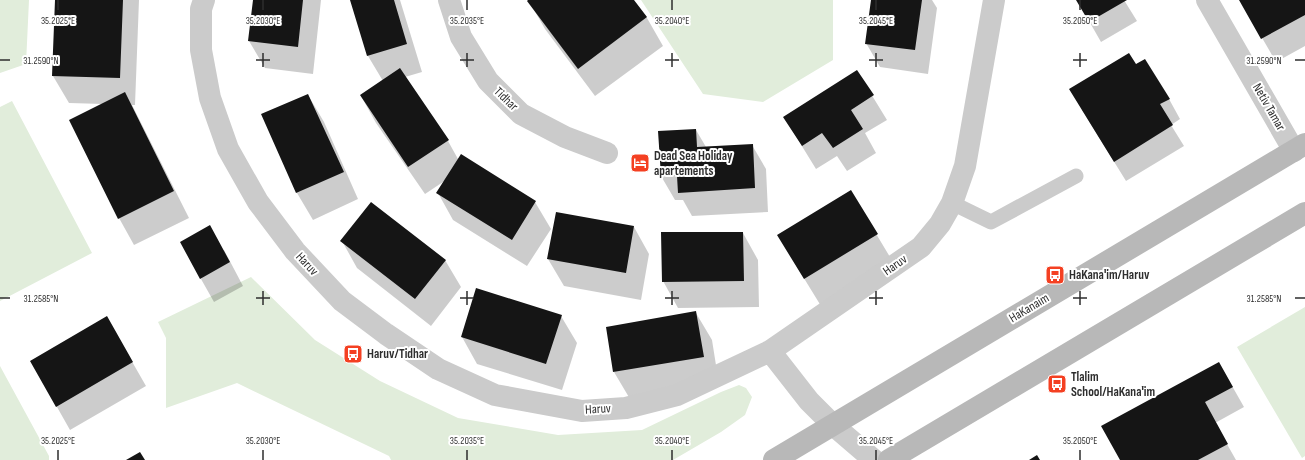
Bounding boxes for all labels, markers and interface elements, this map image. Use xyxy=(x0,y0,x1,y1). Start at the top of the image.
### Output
text: 35.2025°E xyxy=(41,15,75,27)
text: 35.2030°E xyxy=(246,15,280,27)
text: 35.2035°E xyxy=(450,15,484,27)
text: 35.2040°E xyxy=(655,15,689,27)
text: 35.2045°E xyxy=(859,15,893,27)
text: 35.2050°E xyxy=(1063,15,1097,27)
text: 31.2590°N xyxy=(23,55,59,67)
text: 31.2590°N xyxy=(1246,55,1282,67)
street label: Netiv Tamar xyxy=(1249,81,1289,134)
street label: Tidhar xyxy=(491,84,522,114)
place label: Dead Sea Holiday apartements xyxy=(654,148,733,179)
hotel icon: Dead Sea Holiday apartements xyxy=(629,152,651,174)
street label: Haruv xyxy=(292,249,322,279)
street label: Haruv xyxy=(880,251,910,279)
bus stop icon: HaKana'im/Haruv xyxy=(1044,264,1066,286)
place label: HaKana'im/Haruv xyxy=(1069,267,1150,283)
street label: HaKanaim xyxy=(1006,290,1052,326)
text: 31.2585°N xyxy=(24,293,58,305)
text: 31.2585°N xyxy=(1247,293,1281,305)
bus stop icon: Haruv/Tidhar xyxy=(342,343,364,365)
place label: Haruv/Tidhar xyxy=(367,346,428,362)
place label: Tlalim School/HaKana'im xyxy=(1071,369,1155,400)
bus stop icon: Tlalim School/HaKana'im xyxy=(1046,373,1068,395)
street label: Haruv xyxy=(585,400,611,418)
text: 35.2025°E xyxy=(41,435,75,447)
text: 35.2030°E xyxy=(246,435,280,447)
text: 35.2035°E xyxy=(450,435,484,447)
text: 35.2040°E xyxy=(655,435,689,447)
text: 35.2045°E xyxy=(859,435,893,447)
text: 35.2050°E xyxy=(1063,435,1097,447)

